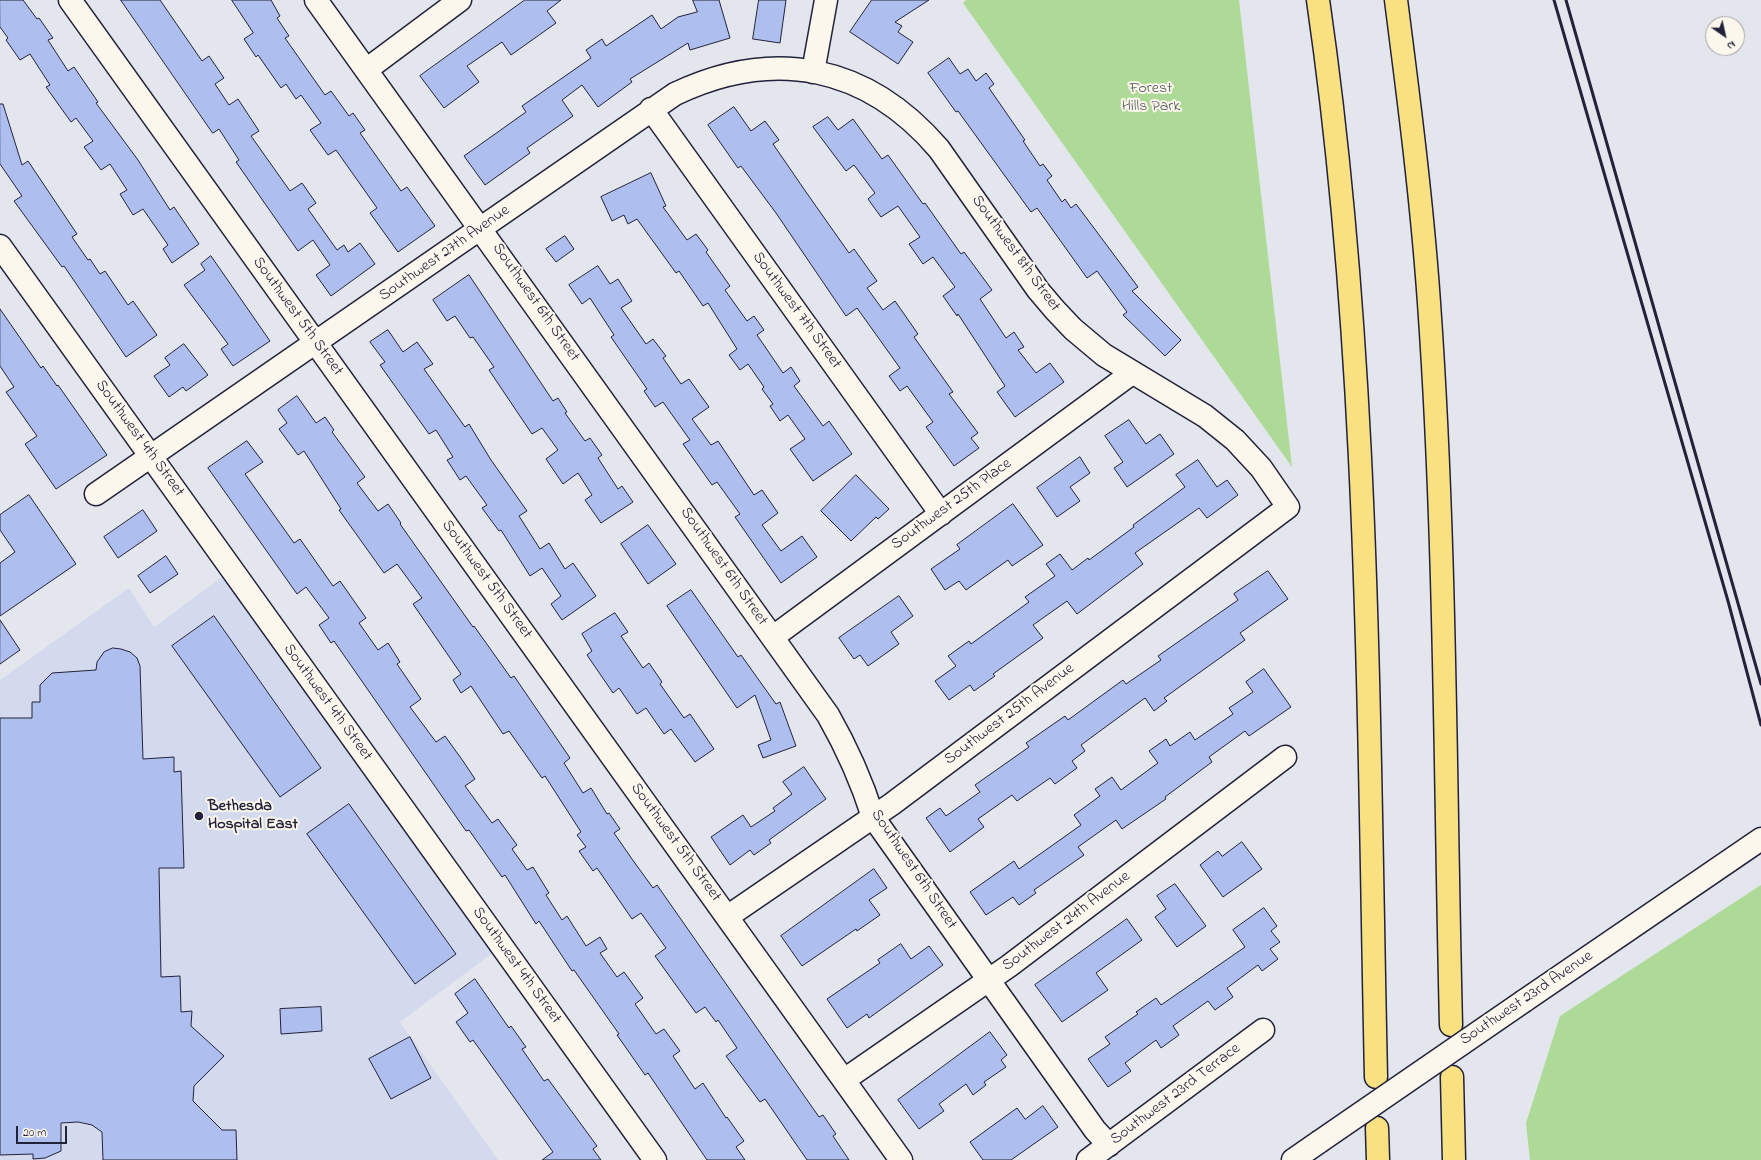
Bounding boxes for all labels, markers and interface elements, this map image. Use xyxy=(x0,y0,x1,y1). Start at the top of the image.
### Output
north arrow xyxy=(1705,16,1745,56)
text: N xyxy=(1724,36,1739,54)
park label: Forest Hills Park xyxy=(1122,79,1180,117)
street label: Southwest 8th Street xyxy=(966,192,1064,316)
street label: Southwest 27th Avenue xyxy=(376,202,514,306)
street label: Southwest 6th Street xyxy=(487,240,583,366)
street label: Southwest 7th Street xyxy=(747,249,845,373)
street label: Southwest 5th Street xyxy=(247,254,347,380)
street label: Southwest 4th Street xyxy=(90,377,188,501)
street label: Southwest 25th Place xyxy=(888,455,1016,555)
street label: Southwest 6th Street xyxy=(675,504,771,630)
street label: Southwest 5th Street xyxy=(436,517,536,643)
street label: Southwest 4th Street xyxy=(278,641,376,765)
street label: Southwest 25th Avenue xyxy=(941,660,1079,770)
street label: Southwest 5th Street xyxy=(625,780,725,906)
place label: Bethesda Hospital East xyxy=(208,797,298,835)
street label: Southwest 6th Street xyxy=(866,807,960,933)
marker: Bethesda Hospital East xyxy=(193,810,205,822)
street label: Southwest 24th Avenue xyxy=(999,868,1135,976)
street label: Southwest 4th Street xyxy=(467,904,565,1028)
street label: Southwest 23rd Avenue xyxy=(1457,947,1597,1051)
street label: Southwest 23rd Terrace xyxy=(1107,1040,1245,1150)
scale bar xyxy=(18,1118,69,1144)
text: 20 m xyxy=(23,1124,46,1142)

